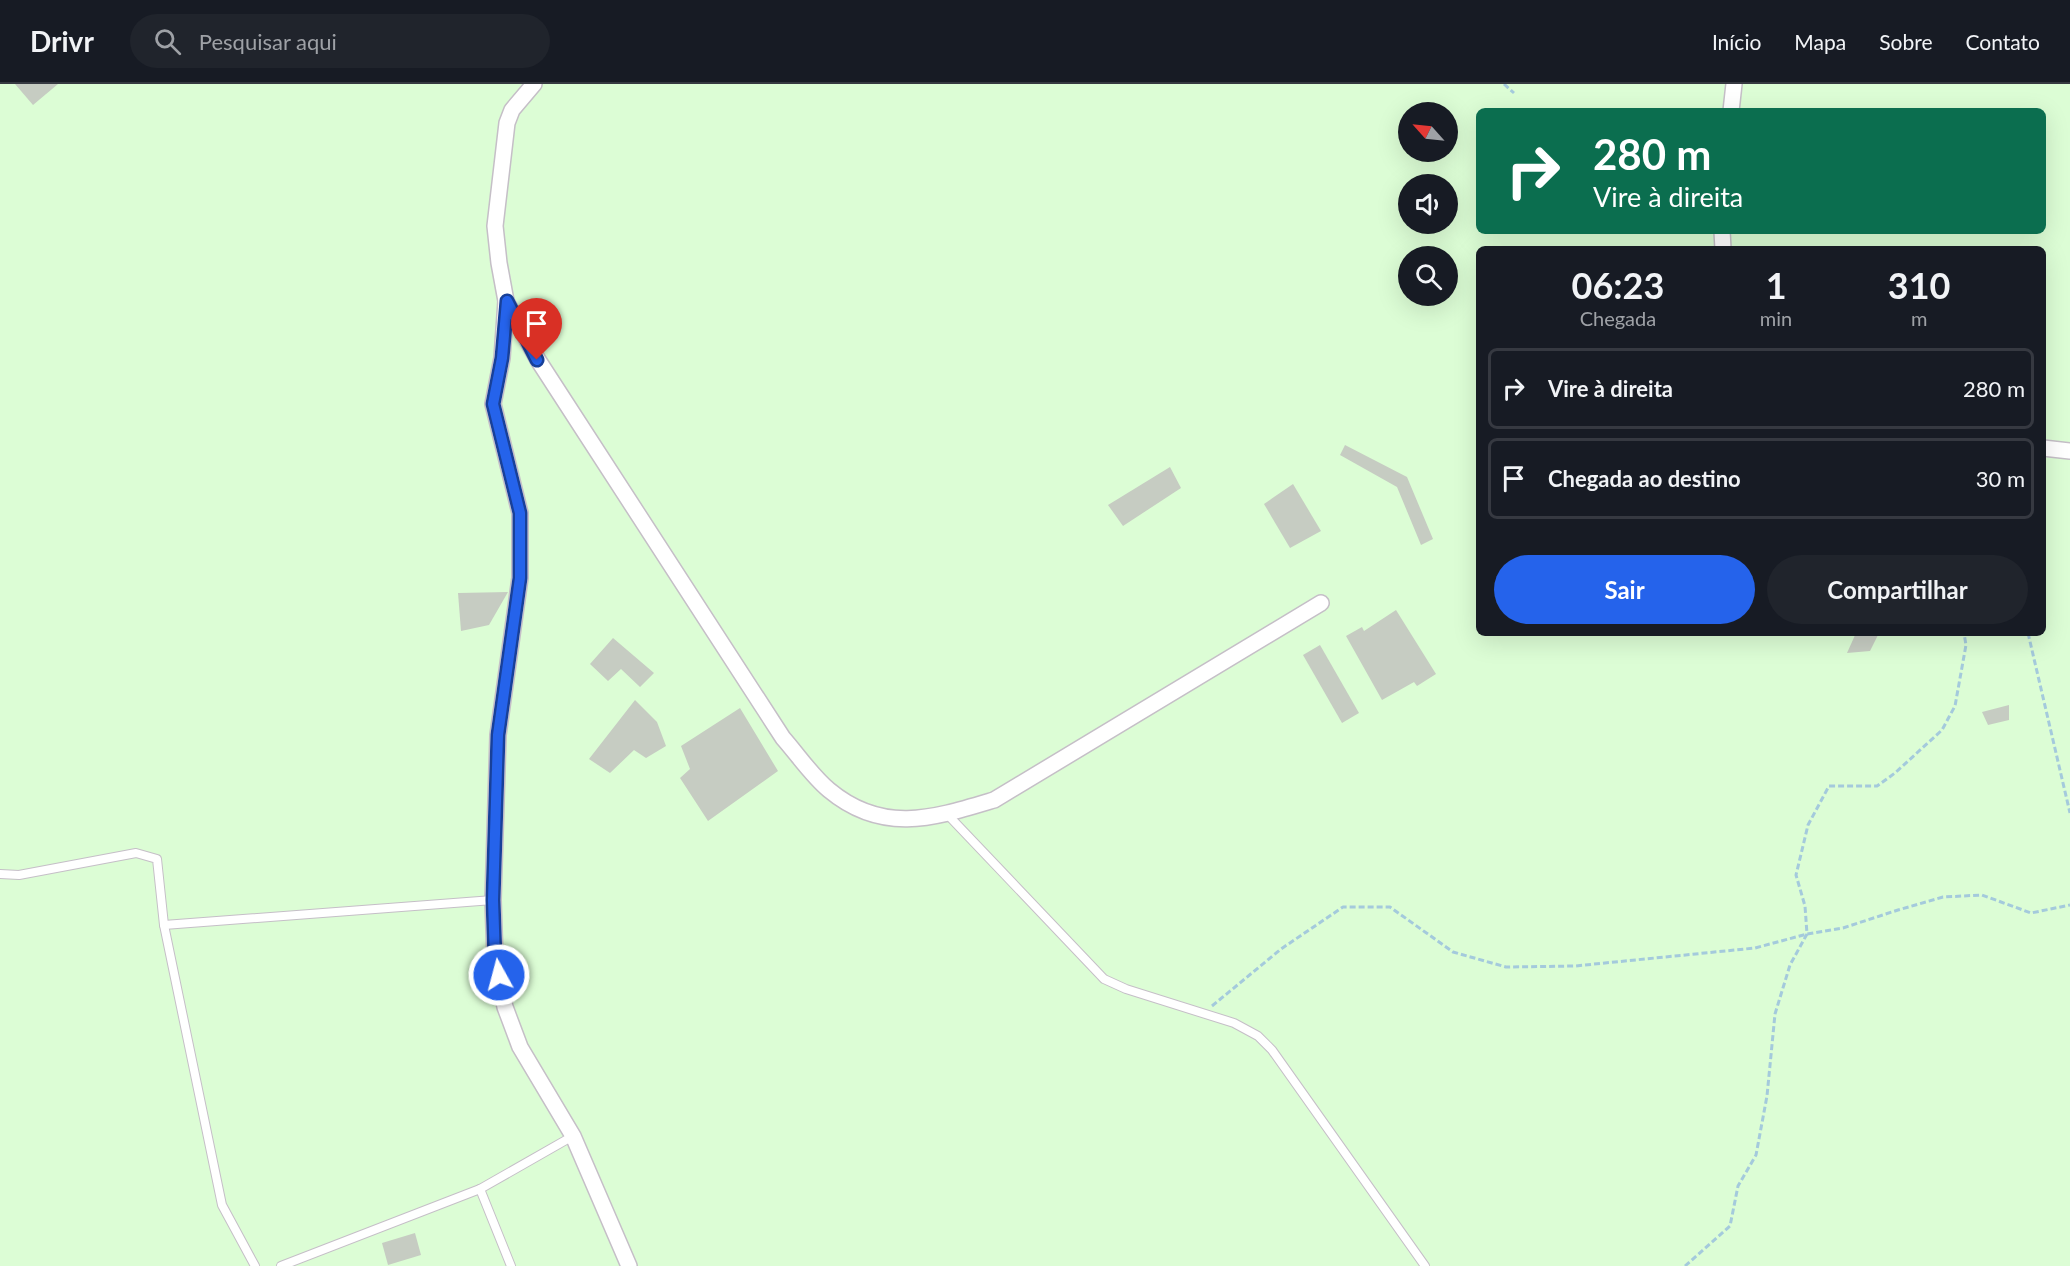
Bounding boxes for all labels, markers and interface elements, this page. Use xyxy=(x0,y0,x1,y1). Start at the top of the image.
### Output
search box xyxy=(130,14,550,68)
text: Drivr xyxy=(30,24,94,58)
icon: search xyxy=(151,25,184,58)
text: Pesquisar aqui xyxy=(199,28,337,55)
text: Início xyxy=(1712,29,1761,54)
text: Mapa xyxy=(1794,29,1846,54)
text: Sobre xyxy=(1879,29,1932,54)
text: Contato xyxy=(1965,29,2040,54)
north arrow xyxy=(1398,102,1458,162)
map controls xyxy=(1398,102,1458,306)
text: 280 m xyxy=(1593,129,1711,179)
icon: right xyxy=(1494,132,1572,210)
button: sound xyxy=(1398,174,1458,234)
text: Vire à direita xyxy=(1593,180,1743,213)
button: search xyxy=(1398,246,1458,306)
text: 06:23 xyxy=(1572,263,1664,307)
text: 1 xyxy=(1766,263,1787,307)
text: 310 xyxy=(1888,263,1950,307)
pin xyxy=(511,298,562,360)
text: Chegada xyxy=(1580,306,1656,330)
text: min xyxy=(1760,306,1792,330)
text: m xyxy=(1911,306,1927,330)
icon: arrive xyxy=(520,307,553,340)
icon: right xyxy=(1497,372,1530,405)
text: Vire à direita xyxy=(1548,375,1673,402)
text: 280 m xyxy=(1963,375,2025,402)
icon: arrive xyxy=(1497,462,1530,495)
text: Chegada ao destino xyxy=(1548,465,1741,492)
text: 30 m xyxy=(1976,465,2025,492)
button: Sair xyxy=(1494,555,1755,624)
button: Compartilhar xyxy=(1767,555,2028,624)
position arrow xyxy=(467,943,531,1007)

